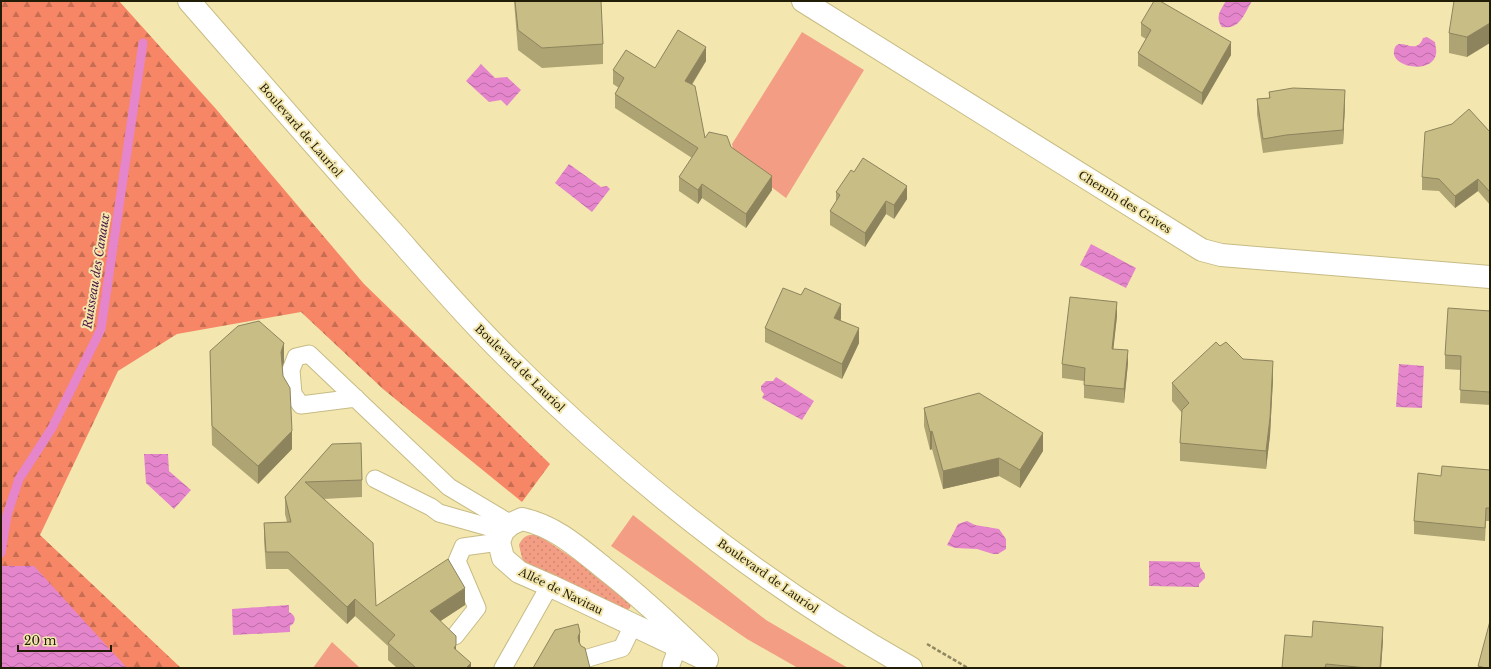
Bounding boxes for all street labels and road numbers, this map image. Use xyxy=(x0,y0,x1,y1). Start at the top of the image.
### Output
street label: Boulevard de Lauriol xyxy=(257,80,346,180)
street label: Chemin des Grives xyxy=(1076,168,1174,236)
street label: Boulevard de Lauriol xyxy=(472,322,568,415)
street label: Boulevard de Lauriol xyxy=(715,536,821,616)
street label: Allée de Navitau xyxy=(516,564,606,618)

